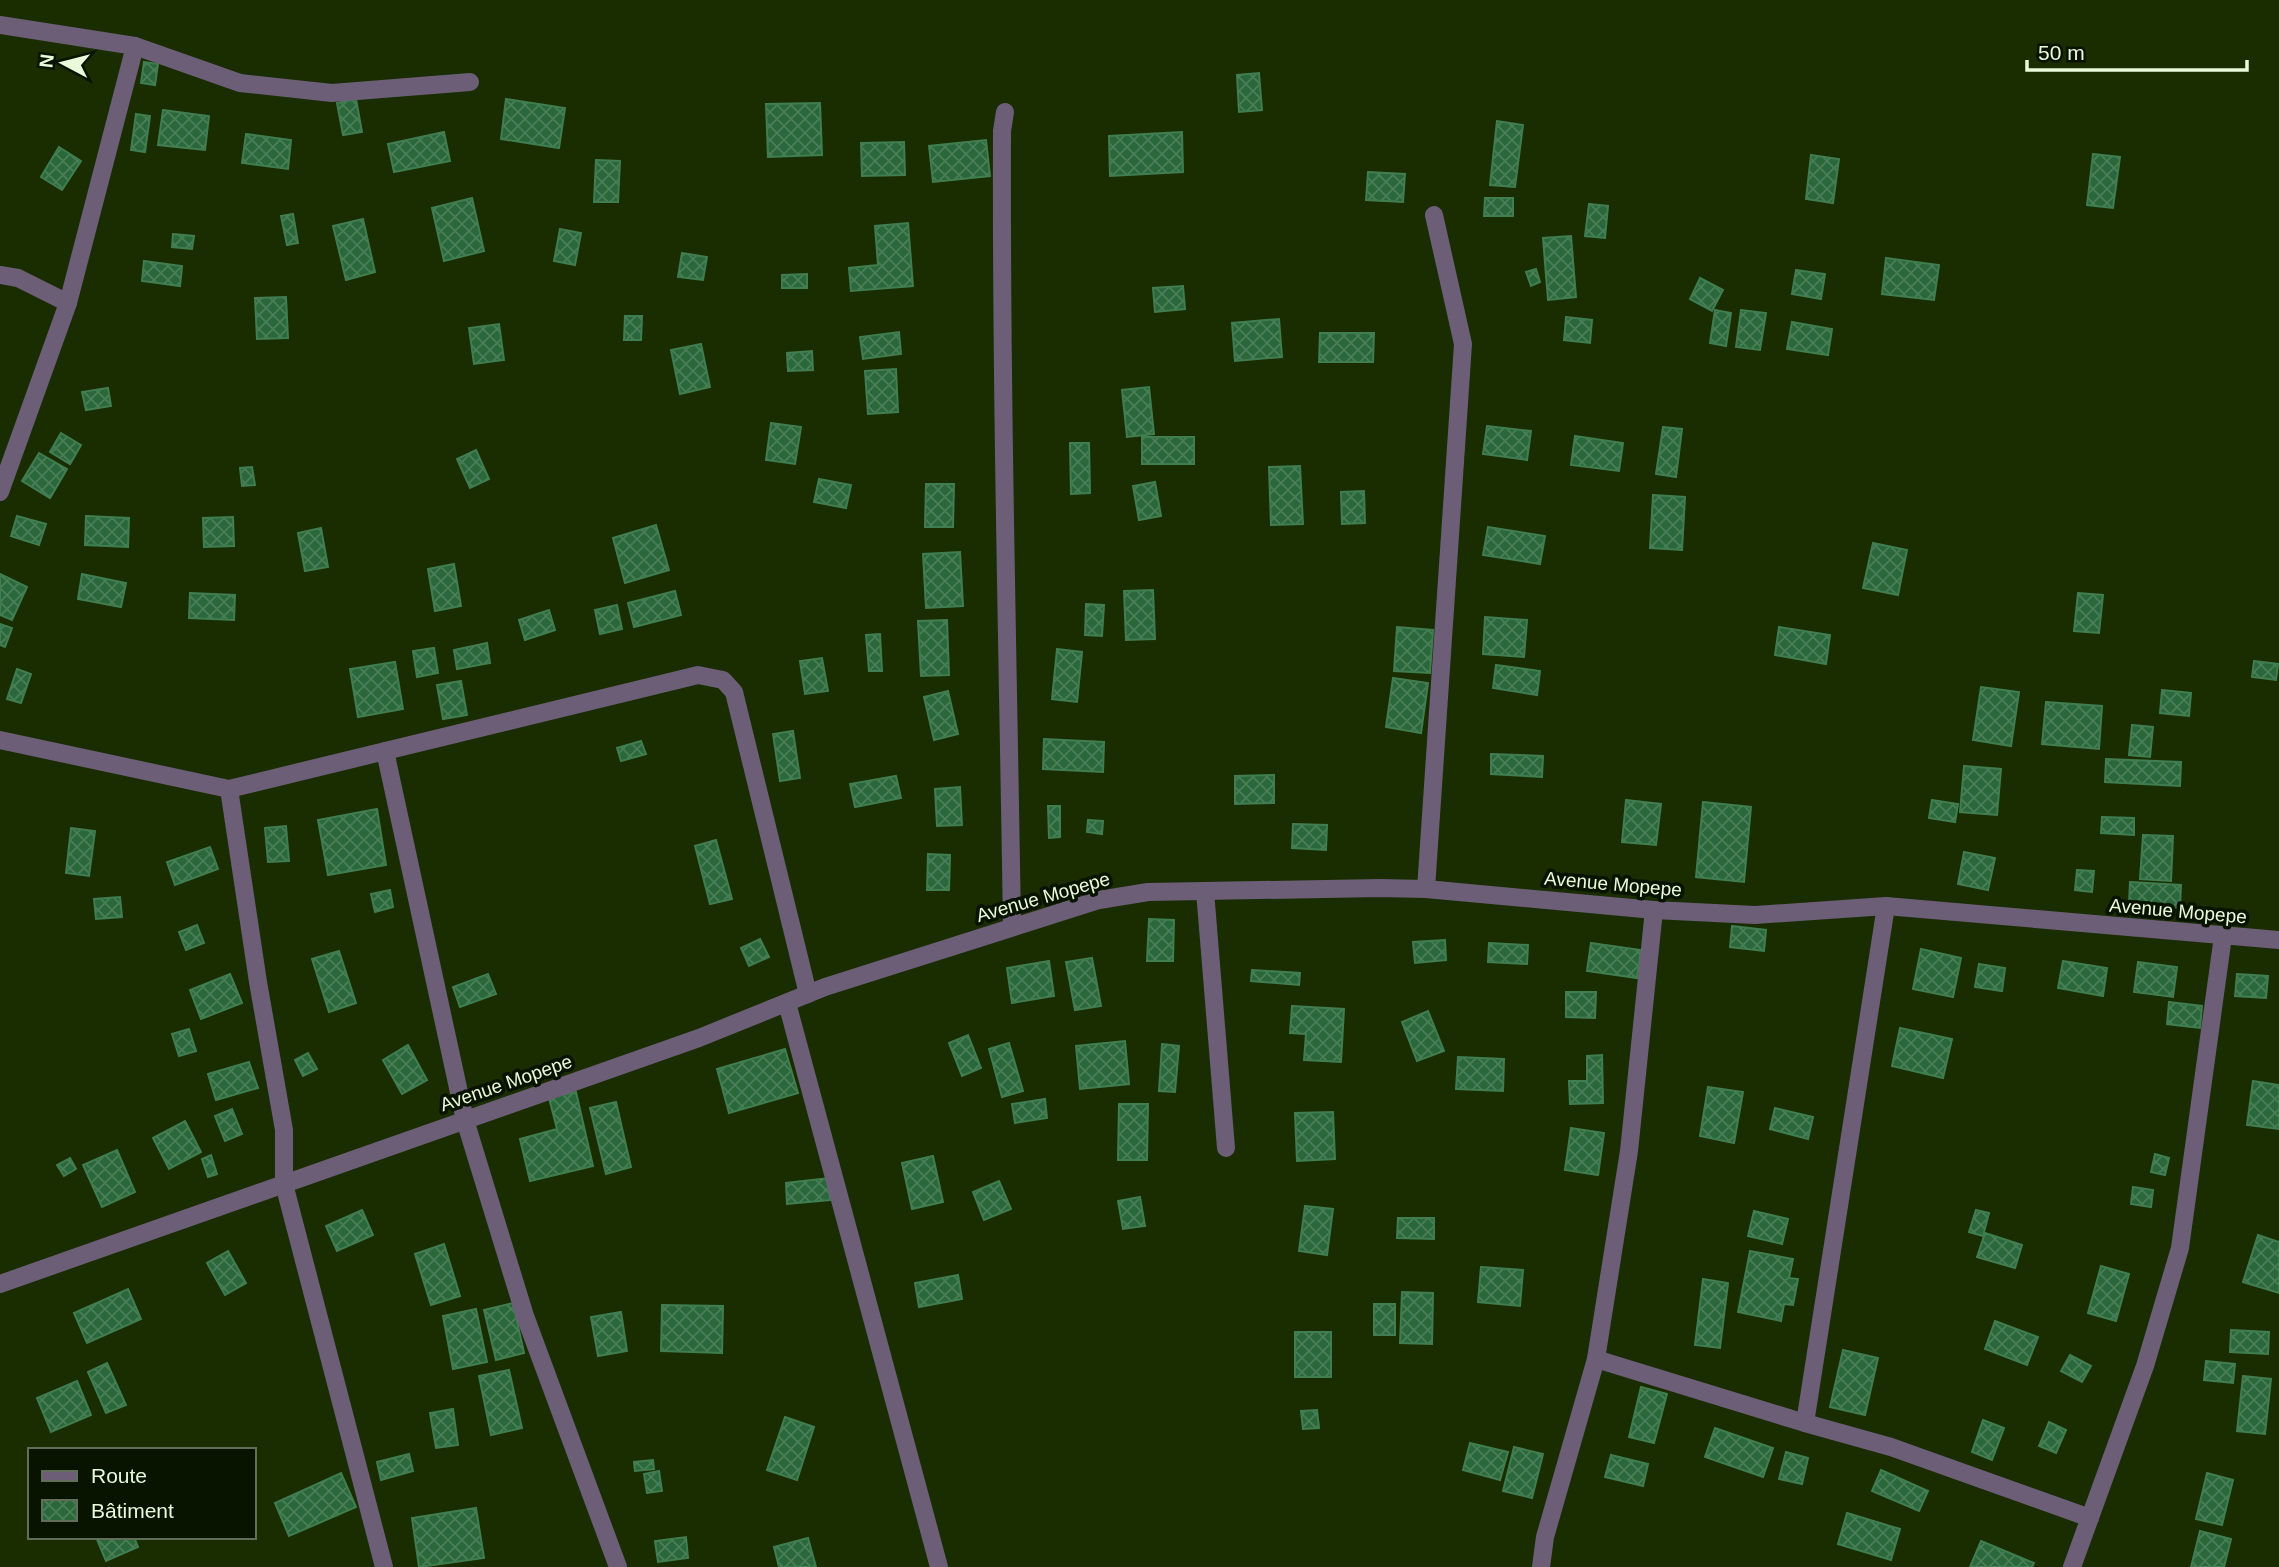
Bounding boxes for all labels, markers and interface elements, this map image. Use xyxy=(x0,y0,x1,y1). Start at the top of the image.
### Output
north arrow xyxy=(28,28,98,98)
scale bar xyxy=(2027,28,2248,72)
text: 50 m xyxy=(2038,41,2085,64)
text: N xyxy=(35,53,58,69)
street label: Avenue Mopepe xyxy=(974,868,1112,926)
street label: Avenue Mopepe xyxy=(1543,868,1683,900)
street label: Avenue Mopepe xyxy=(2108,895,2248,927)
street label: Avenue Mopepe xyxy=(437,1051,575,1115)
legend xyxy=(28,1448,256,1539)
text: Route xyxy=(91,1464,147,1487)
text: Bâtiment xyxy=(91,1499,174,1522)

